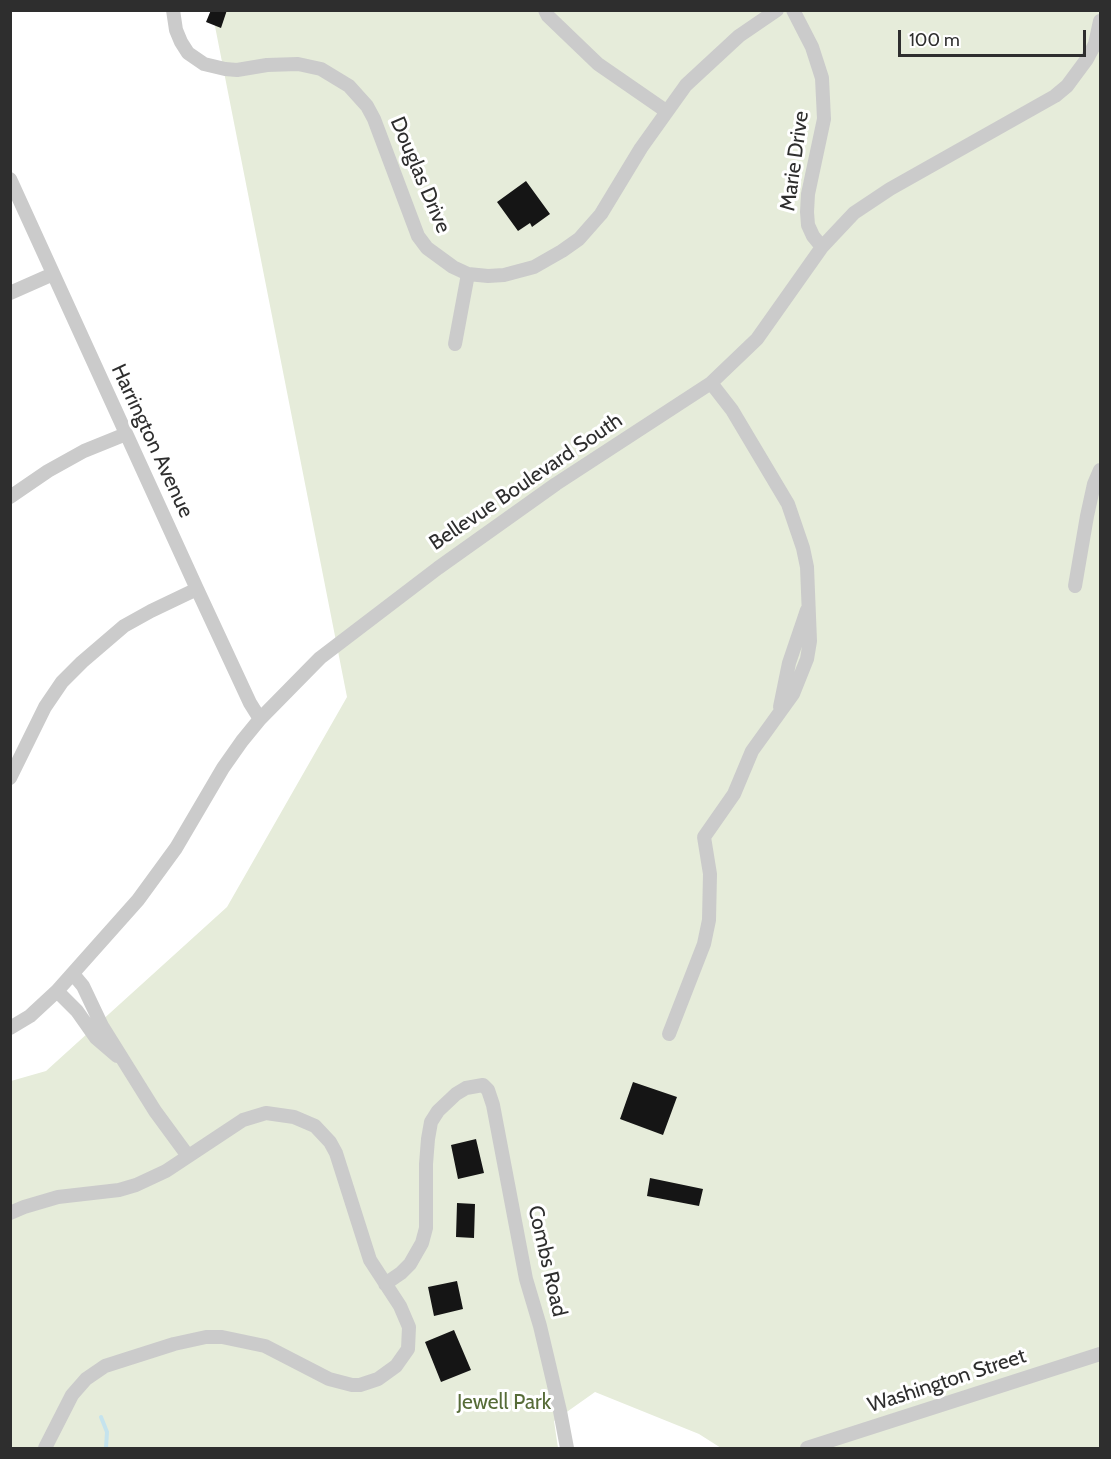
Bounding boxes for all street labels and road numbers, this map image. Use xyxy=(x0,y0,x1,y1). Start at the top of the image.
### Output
street label: Marie Drive xyxy=(776,109,814,213)
street label: Douglas Drive xyxy=(384,113,456,237)
street label: Harrington Avenue xyxy=(105,360,199,522)
street label: Bellevue Boulevard South xyxy=(425,408,627,556)
street label: Combs Road xyxy=(522,1203,572,1319)
street label: Washington Street xyxy=(865,1344,1029,1418)

